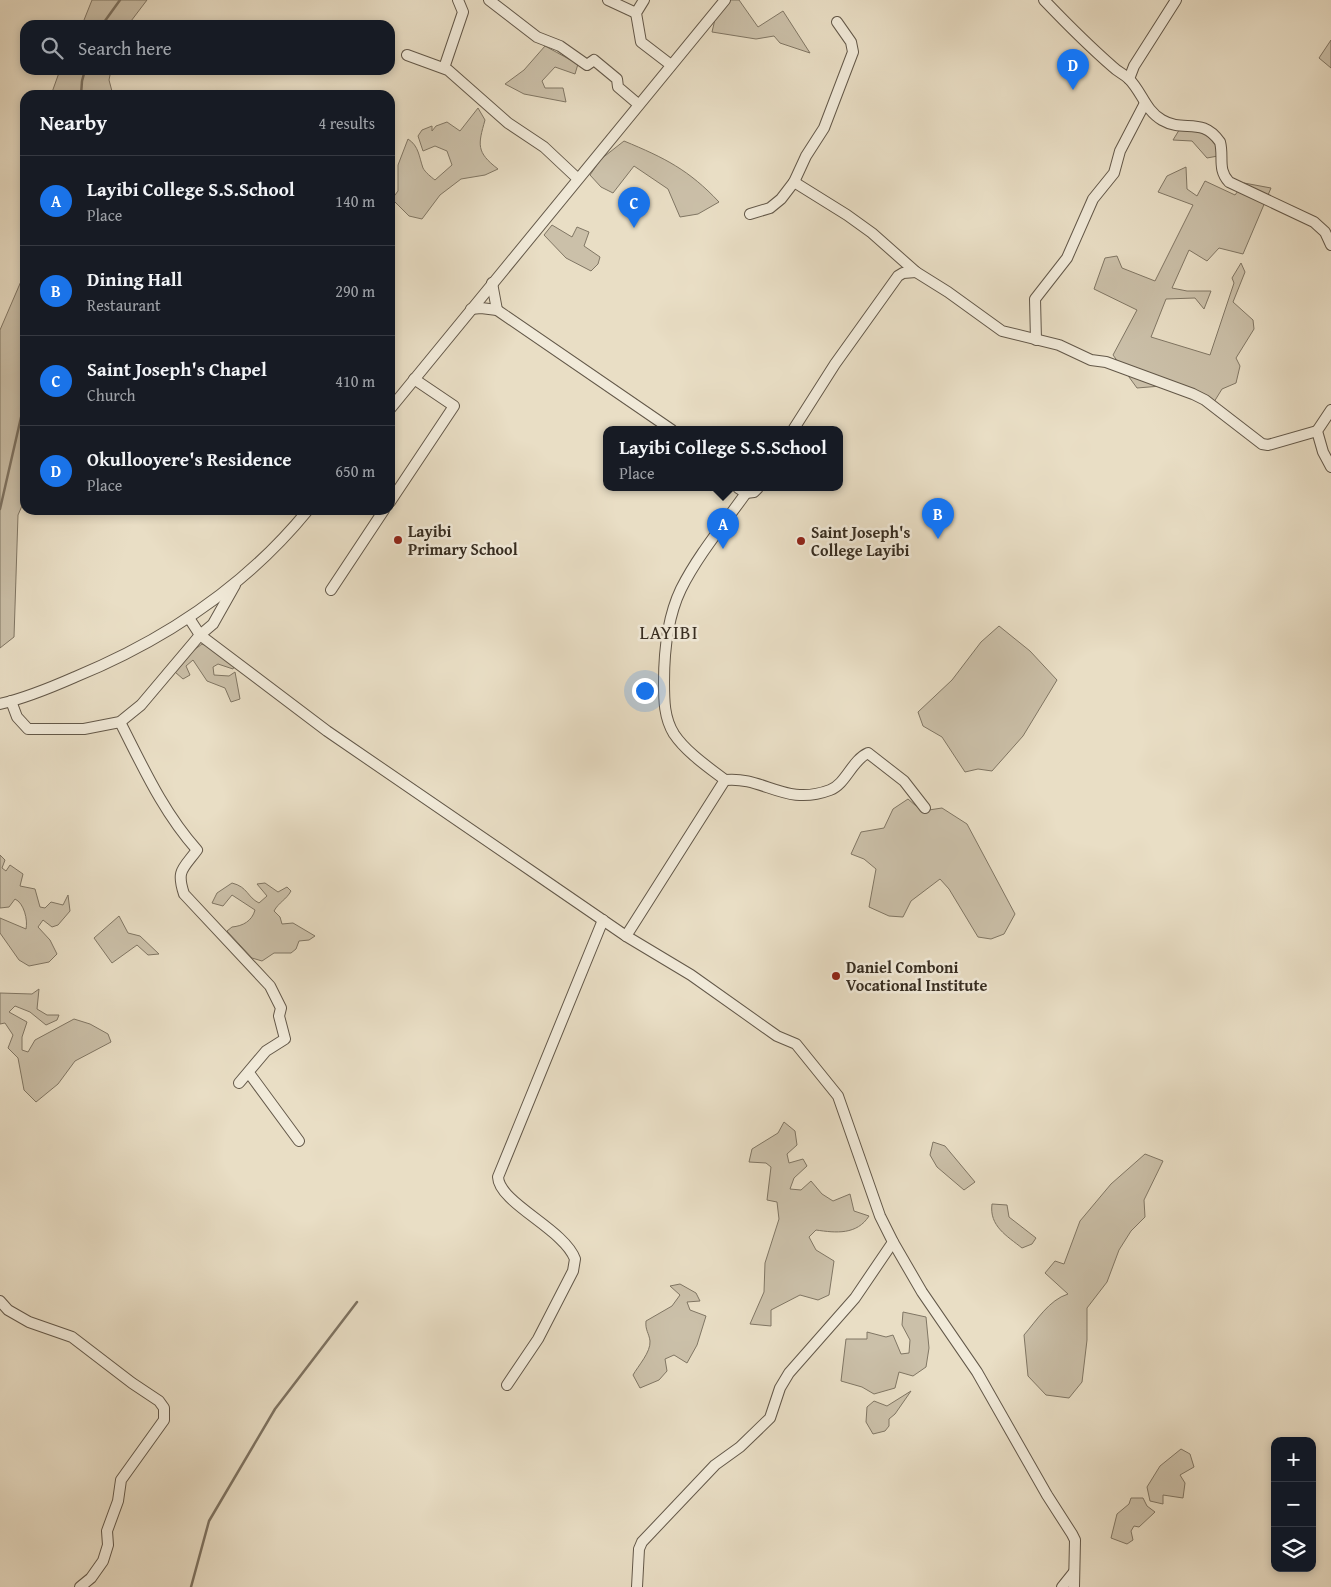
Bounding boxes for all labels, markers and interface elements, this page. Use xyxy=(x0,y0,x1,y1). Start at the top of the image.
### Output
search box xyxy=(20,20,395,75)
icon: search xyxy=(38,34,66,62)
text: Search here xyxy=(78,34,172,62)
pin: D xyxy=(1057,49,1089,90)
text: Nearby xyxy=(40,107,107,138)
text: 4 results xyxy=(318,111,375,135)
text: Layibi College S.S.School xyxy=(87,175,295,203)
pin: C xyxy=(618,187,650,228)
text: A xyxy=(51,189,61,213)
text: 140 m xyxy=(335,189,375,213)
text: Place xyxy=(87,203,122,227)
text: Dining Hall xyxy=(87,265,183,293)
text: B xyxy=(51,279,61,303)
text: 290 m xyxy=(335,279,375,303)
text: Restaurant xyxy=(87,293,161,317)
text: Saint Joseph's Chapel xyxy=(87,355,267,383)
text: C xyxy=(51,369,61,393)
text: 410 m xyxy=(335,369,375,393)
text: Church xyxy=(87,383,136,407)
popup xyxy=(603,426,843,491)
text: Layibi College S.S.School xyxy=(619,433,827,461)
text: Okullooyere's Residence xyxy=(87,445,292,473)
text: D xyxy=(51,459,61,483)
text: 650 m xyxy=(335,459,375,483)
text: Place xyxy=(619,461,654,485)
text: Place xyxy=(87,473,122,497)
pin: B xyxy=(922,498,954,539)
pin: A xyxy=(707,508,739,549)
place label: Layibi Primary School xyxy=(408,519,518,561)
place label: Saint Joseph's College Layibi xyxy=(811,520,910,562)
marker: Layibi Primary School xyxy=(392,534,404,546)
marker: Saint Joseph's College Layibi xyxy=(795,535,807,547)
district label: LAYIBI xyxy=(640,618,698,646)
your location xyxy=(632,678,658,704)
place label: Daniel Comboni Vocational Institute xyxy=(846,955,988,997)
marker: Daniel Comboni Vocational Institute xyxy=(830,970,842,982)
map controls xyxy=(1271,1437,1316,1572)
button: + xyxy=(1271,1437,1316,1482)
button: − xyxy=(1271,1482,1316,1527)
button: layers xyxy=(1271,1527,1316,1572)

